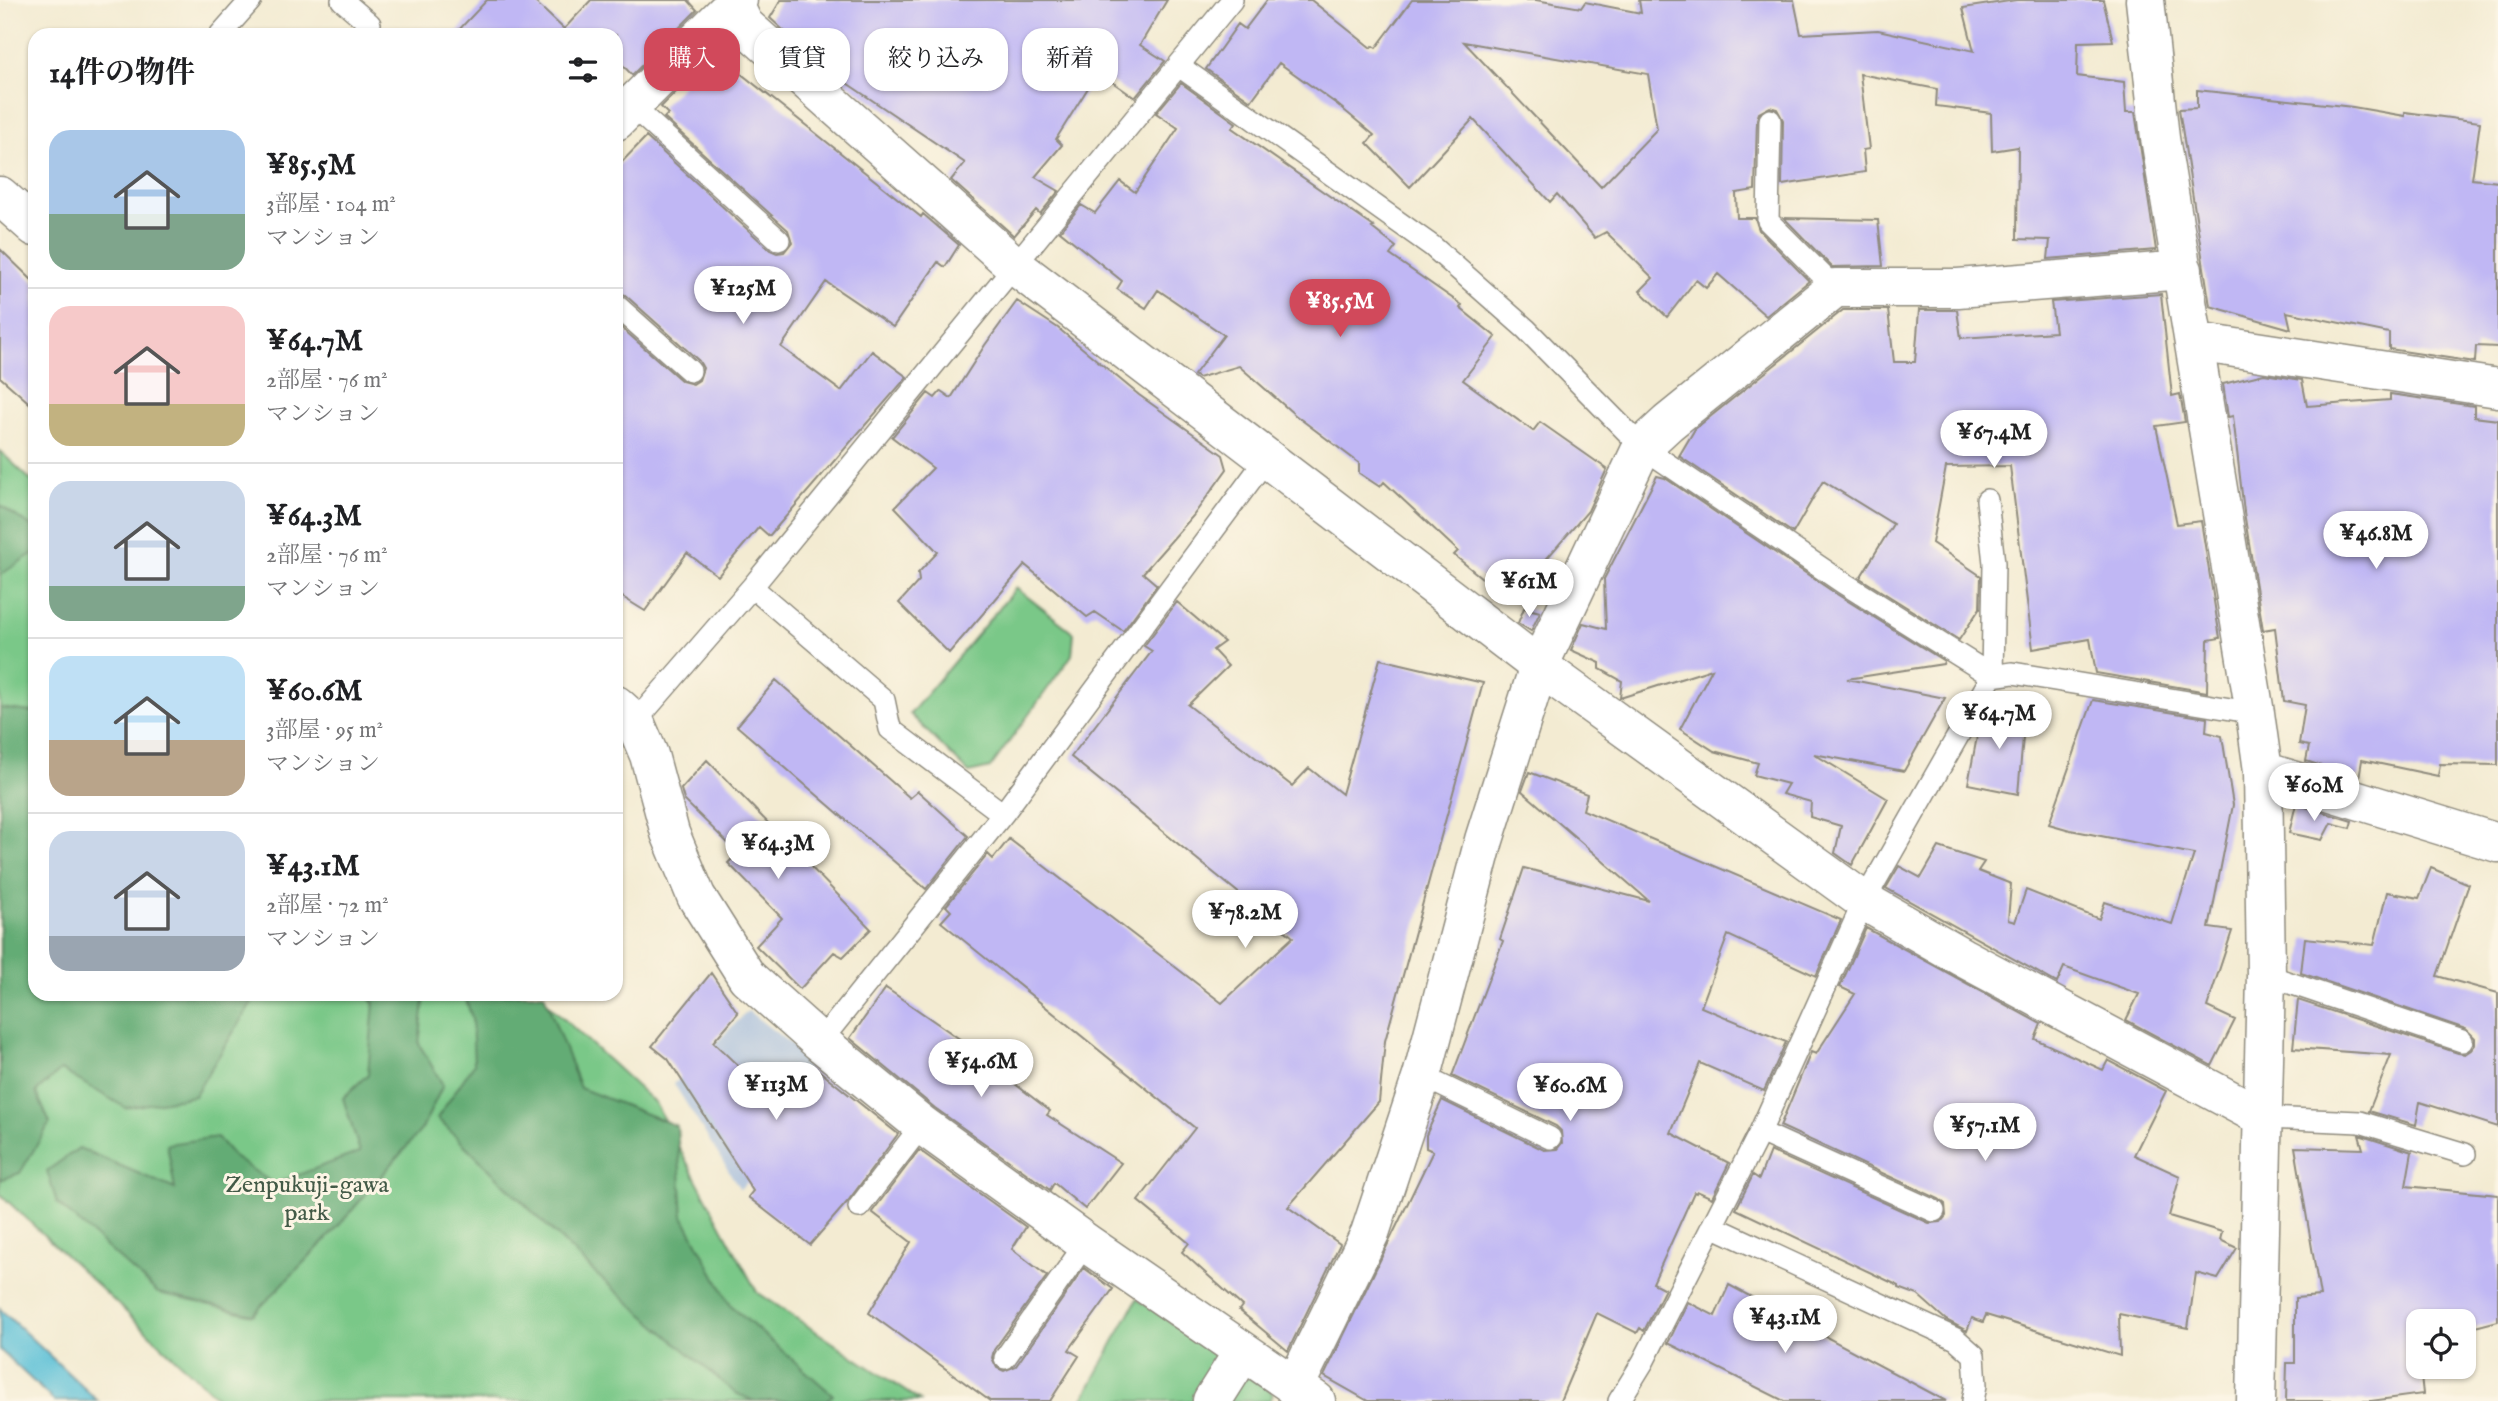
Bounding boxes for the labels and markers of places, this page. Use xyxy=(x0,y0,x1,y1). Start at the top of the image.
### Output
pin: ¥125M xyxy=(694,266,792,326)
pin: ¥85.5M xyxy=(1283,280,1397,339)
pin: ¥67.4M xyxy=(1937,410,2051,470)
pin: ¥46.8M xyxy=(2319,512,2433,571)
pin: ¥61M xyxy=(1488,560,1570,619)
pin: ¥64.7M xyxy=(1942,692,2056,751)
pin: ¥60M xyxy=(2273,764,2355,823)
pin: ¥64.3M xyxy=(721,822,835,881)
pin: ¥78.2M xyxy=(1188,890,1302,950)
pin: ¥54.6M xyxy=(924,1040,1038,1099)
pin: ¥113M xyxy=(727,1062,825,1122)
pin: ¥60.6M xyxy=(1513,1064,1627,1123)
pin: ¥57.1M xyxy=(1928,1104,2042,1163)
pin: ¥43.1M xyxy=(1728,1296,1842,1355)

